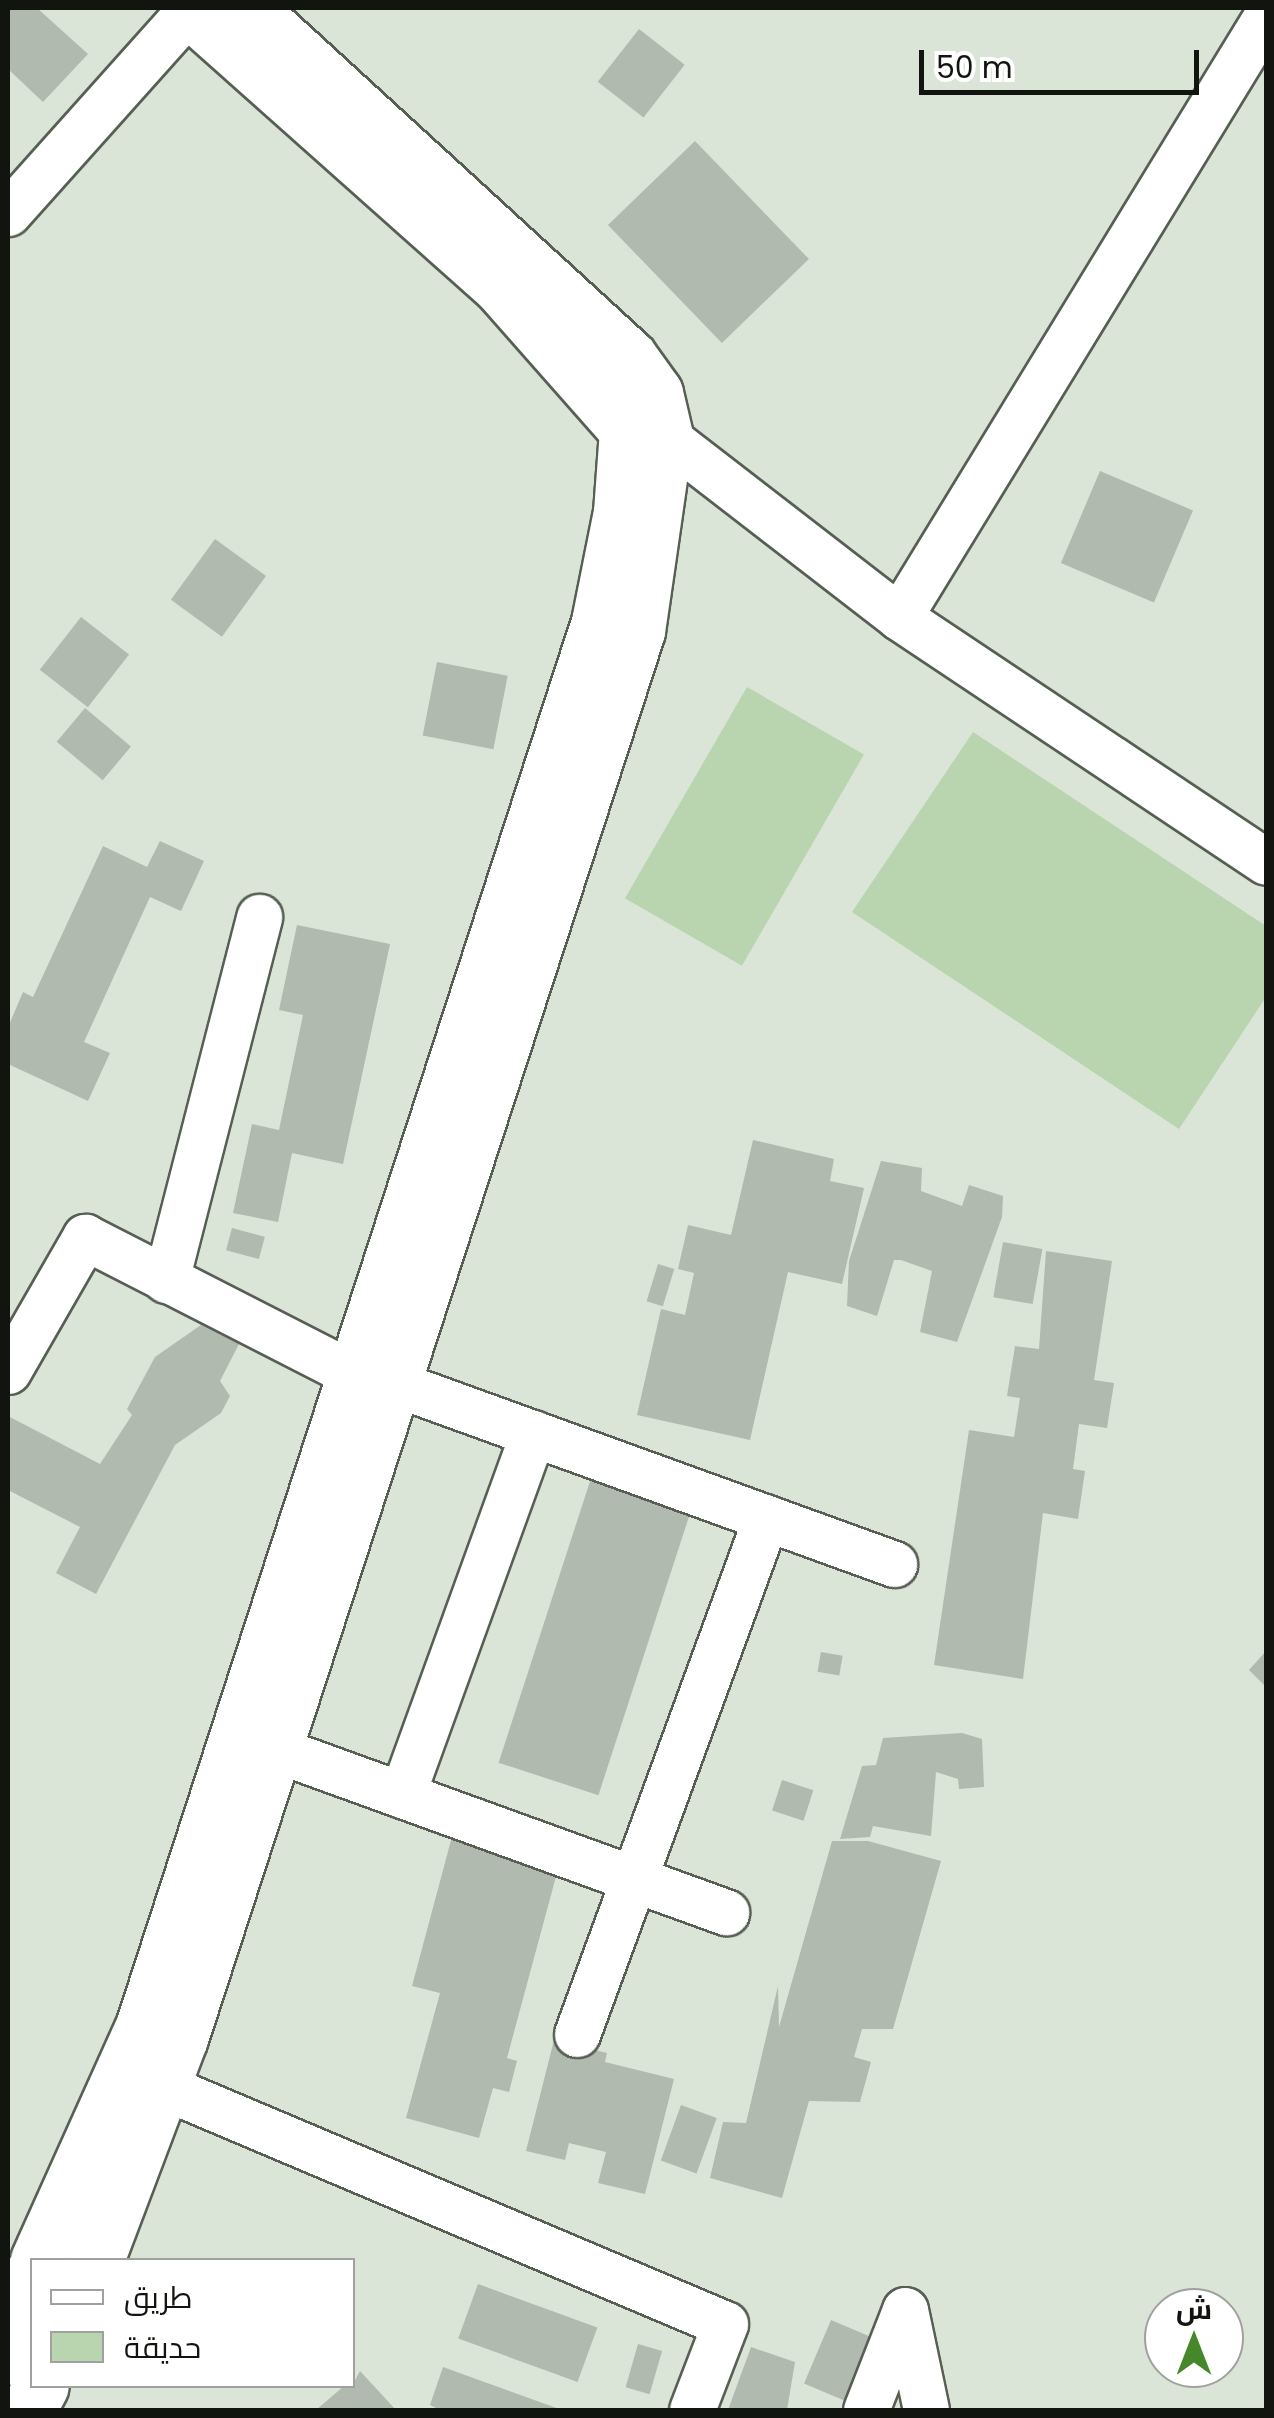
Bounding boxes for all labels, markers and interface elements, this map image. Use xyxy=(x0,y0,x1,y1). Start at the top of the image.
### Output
scale bar xyxy=(924,30,1204,92)
text: 50 m xyxy=(936,46,1013,89)
legend xyxy=(30,2258,355,2388)
text: طريق xyxy=(124,2276,193,2319)
north arrow xyxy=(1144,2288,1244,2388)
text: ش xyxy=(1176,2290,1212,2329)
text: حديقة xyxy=(124,2326,201,2369)

